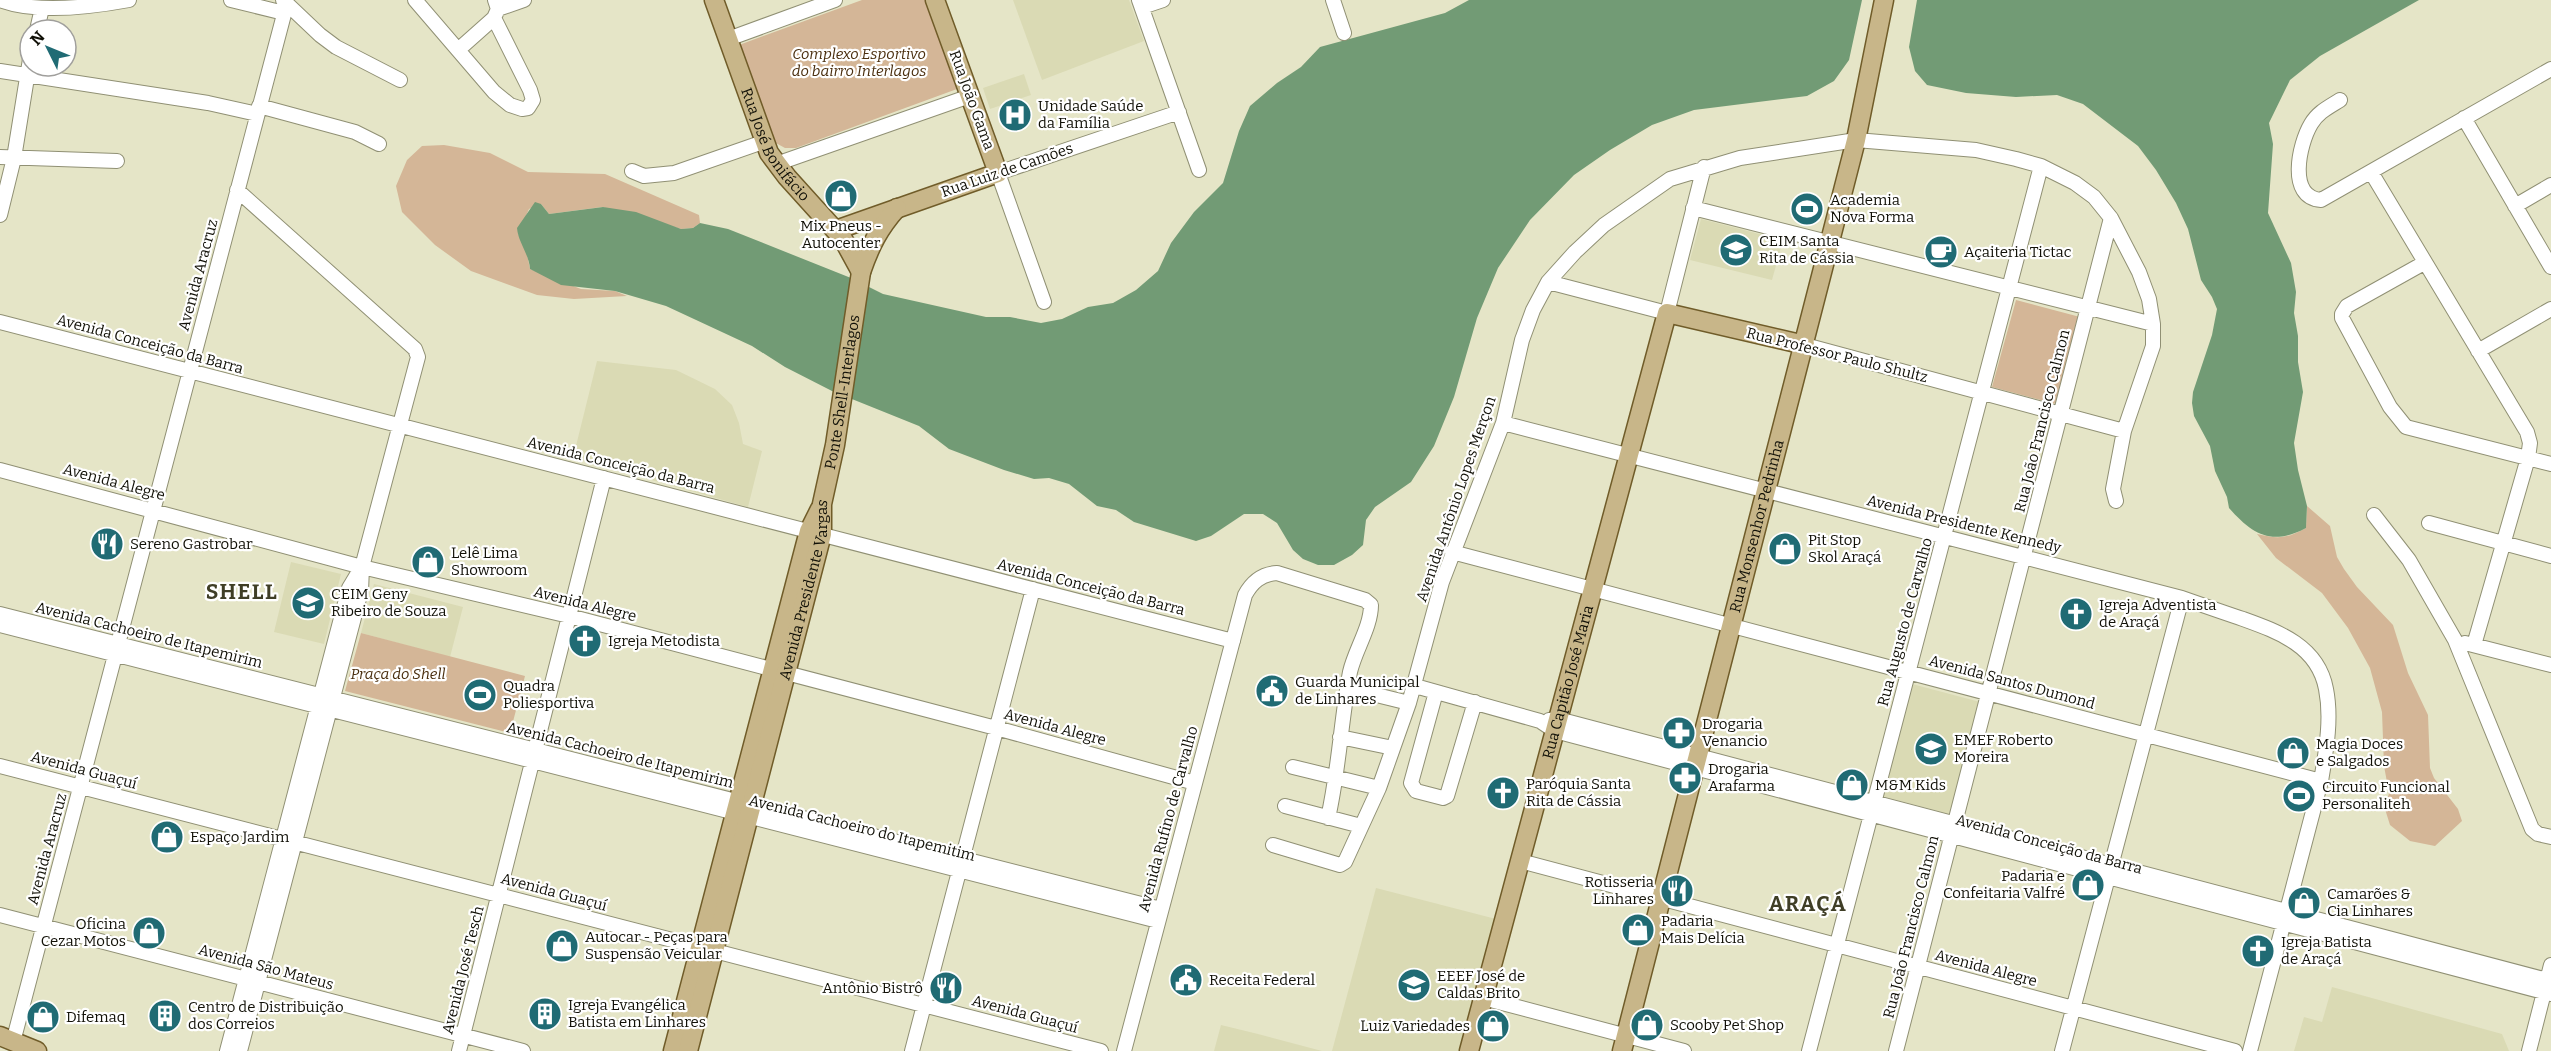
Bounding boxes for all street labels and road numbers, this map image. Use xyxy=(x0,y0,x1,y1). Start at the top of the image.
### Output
street label: Rua João Gama xyxy=(946,48,998,152)
street label: Rua José Bonifácio xyxy=(737,85,813,205)
street label: Rua Luiz de Camões xyxy=(939,139,1075,201)
street label: Avenida Aracruz xyxy=(174,217,222,333)
street label: Avenida Conceição da Barra xyxy=(55,310,245,378)
street label: Ponte Shell-Interlagos xyxy=(821,313,863,471)
street label: Rua Professor Paulo Shultz xyxy=(1744,324,1930,386)
street label: Rua João Francisco Calmon xyxy=(2011,327,2074,514)
street label: Avenida Antônio Lopes Merçon xyxy=(1412,393,1500,604)
street label: Avenida Conceição da Barra xyxy=(525,433,717,497)
street label: Rua Monsenhor Pedrinha xyxy=(1726,438,1788,614)
street label: Avenida Alegre xyxy=(61,460,167,504)
street label: Avenida Presidente Kennedy xyxy=(1865,491,2063,557)
street label: Avenida Presidente Vargas xyxy=(776,498,832,682)
street label: Rua Augusto de Carvalho xyxy=(1874,536,1936,708)
street label: Avenida Conceição da Barra xyxy=(995,555,1187,619)
street label: Avenida Alegre xyxy=(532,583,638,625)
street label: Avenida Cachoeiro de Itapemirim xyxy=(34,598,265,672)
street label: Rua Capitão José Maria xyxy=(1539,603,1597,761)
street label: Avenida Santos Dumond xyxy=(1927,651,2097,713)
street label: Avenida Alegre xyxy=(1002,705,1108,749)
street label: Avenida Cachoeiro de Itapemirim xyxy=(505,718,736,792)
street label: Avenida Rufino de Carvalho xyxy=(1134,724,1202,914)
street label: Avenida Guaçuí xyxy=(29,747,140,793)
street label: Avenida Aracruz xyxy=(23,791,71,907)
street label: Avenida Cachoeiro do Itapemitim xyxy=(747,791,978,865)
street label: Avenida Conceição da Barra xyxy=(1954,810,2144,878)
street label: Rua João Francisco Calmon xyxy=(1880,833,1943,1020)
street label: Avenida Guaçuí xyxy=(499,869,610,915)
street label: Avenida José Tesch xyxy=(438,903,488,1036)
street label: Avenida São Mateus xyxy=(196,940,336,994)
street label: Avenida Alegre xyxy=(1933,946,2039,990)
street label: Avenida Guaçuí xyxy=(970,991,1081,1037)

